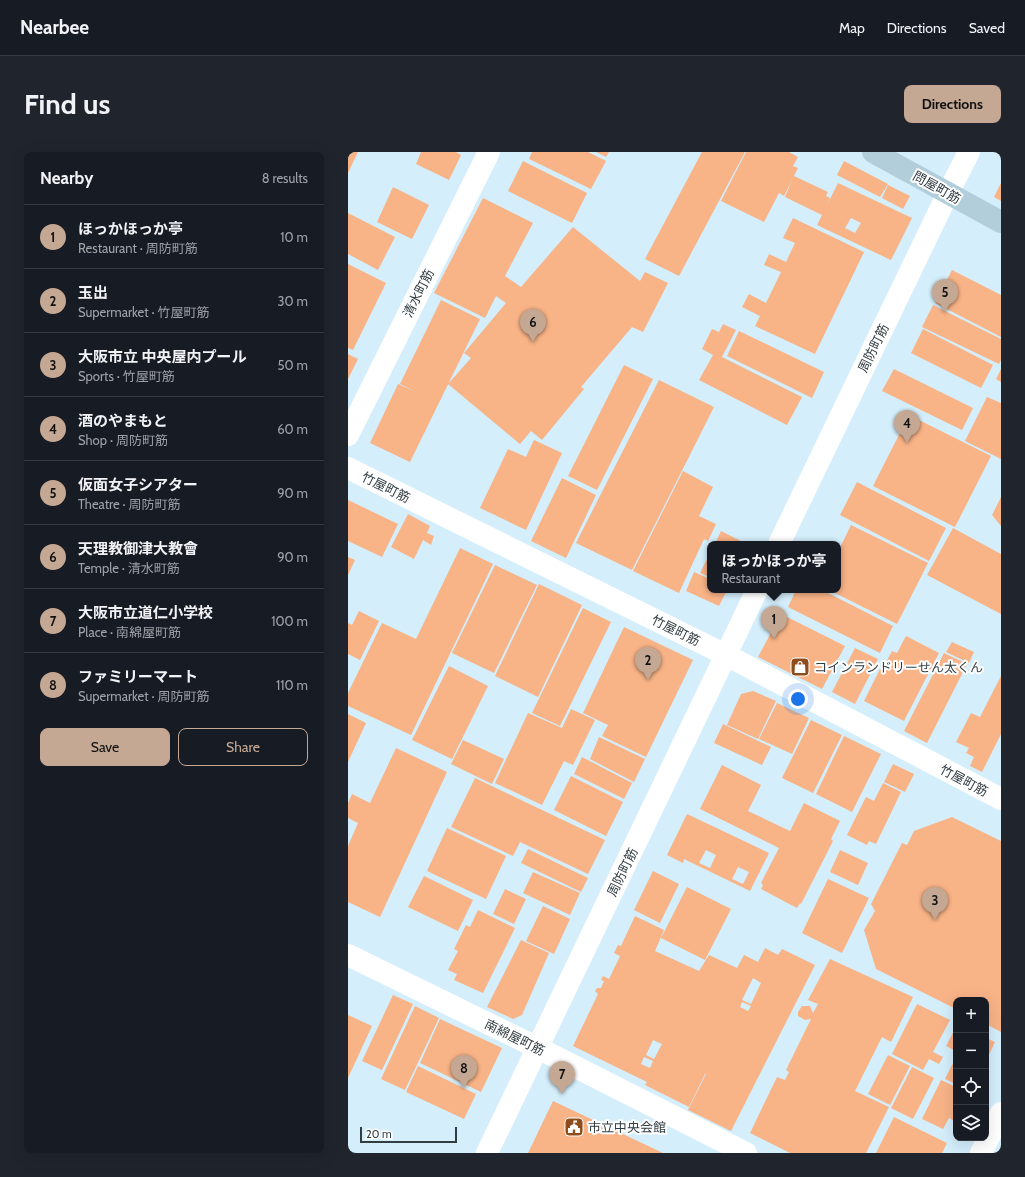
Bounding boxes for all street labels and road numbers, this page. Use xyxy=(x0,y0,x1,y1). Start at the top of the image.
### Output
street label: 問屋町筋 xyxy=(910,167,964,207)
street label: 清水町筋 xyxy=(399,266,437,320)
street label: 周防町筋 xyxy=(854,321,892,375)
street label: 竹屋町筋 xyxy=(359,468,413,506)
street label: 竹屋町筋 xyxy=(649,611,703,649)
street label: 竹屋町筋 xyxy=(937,761,991,799)
street label: 周防町筋 xyxy=(603,845,641,899)
street label: 南綿屋町筋 xyxy=(482,1016,548,1058)

